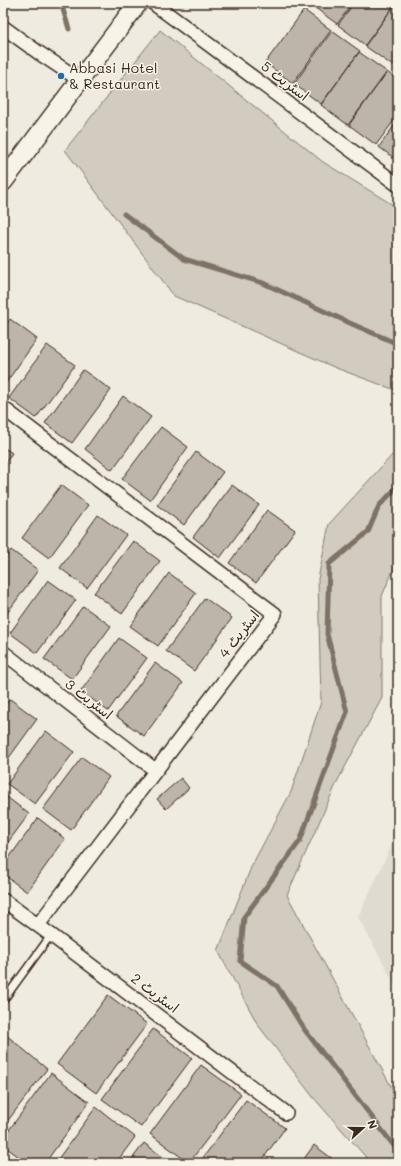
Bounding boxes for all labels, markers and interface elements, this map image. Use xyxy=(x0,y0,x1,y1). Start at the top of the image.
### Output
street label: اسٹریٹ 5 xyxy=(257,56,313,105)
place label: Abbasi Hotel & Restaurant xyxy=(69,58,160,93)
marker: Abbasi Hotel & Restaurant xyxy=(56,71,66,81)
street label: اسٹریٹ 4 xyxy=(214,606,263,661)
street label: اسٹریٹ 3 xyxy=(62,674,117,723)
street label: اسٹریٹ 2 xyxy=(128,968,183,1017)
north arrow xyxy=(343,1108,383,1148)
text: N xyxy=(364,1118,381,1131)

